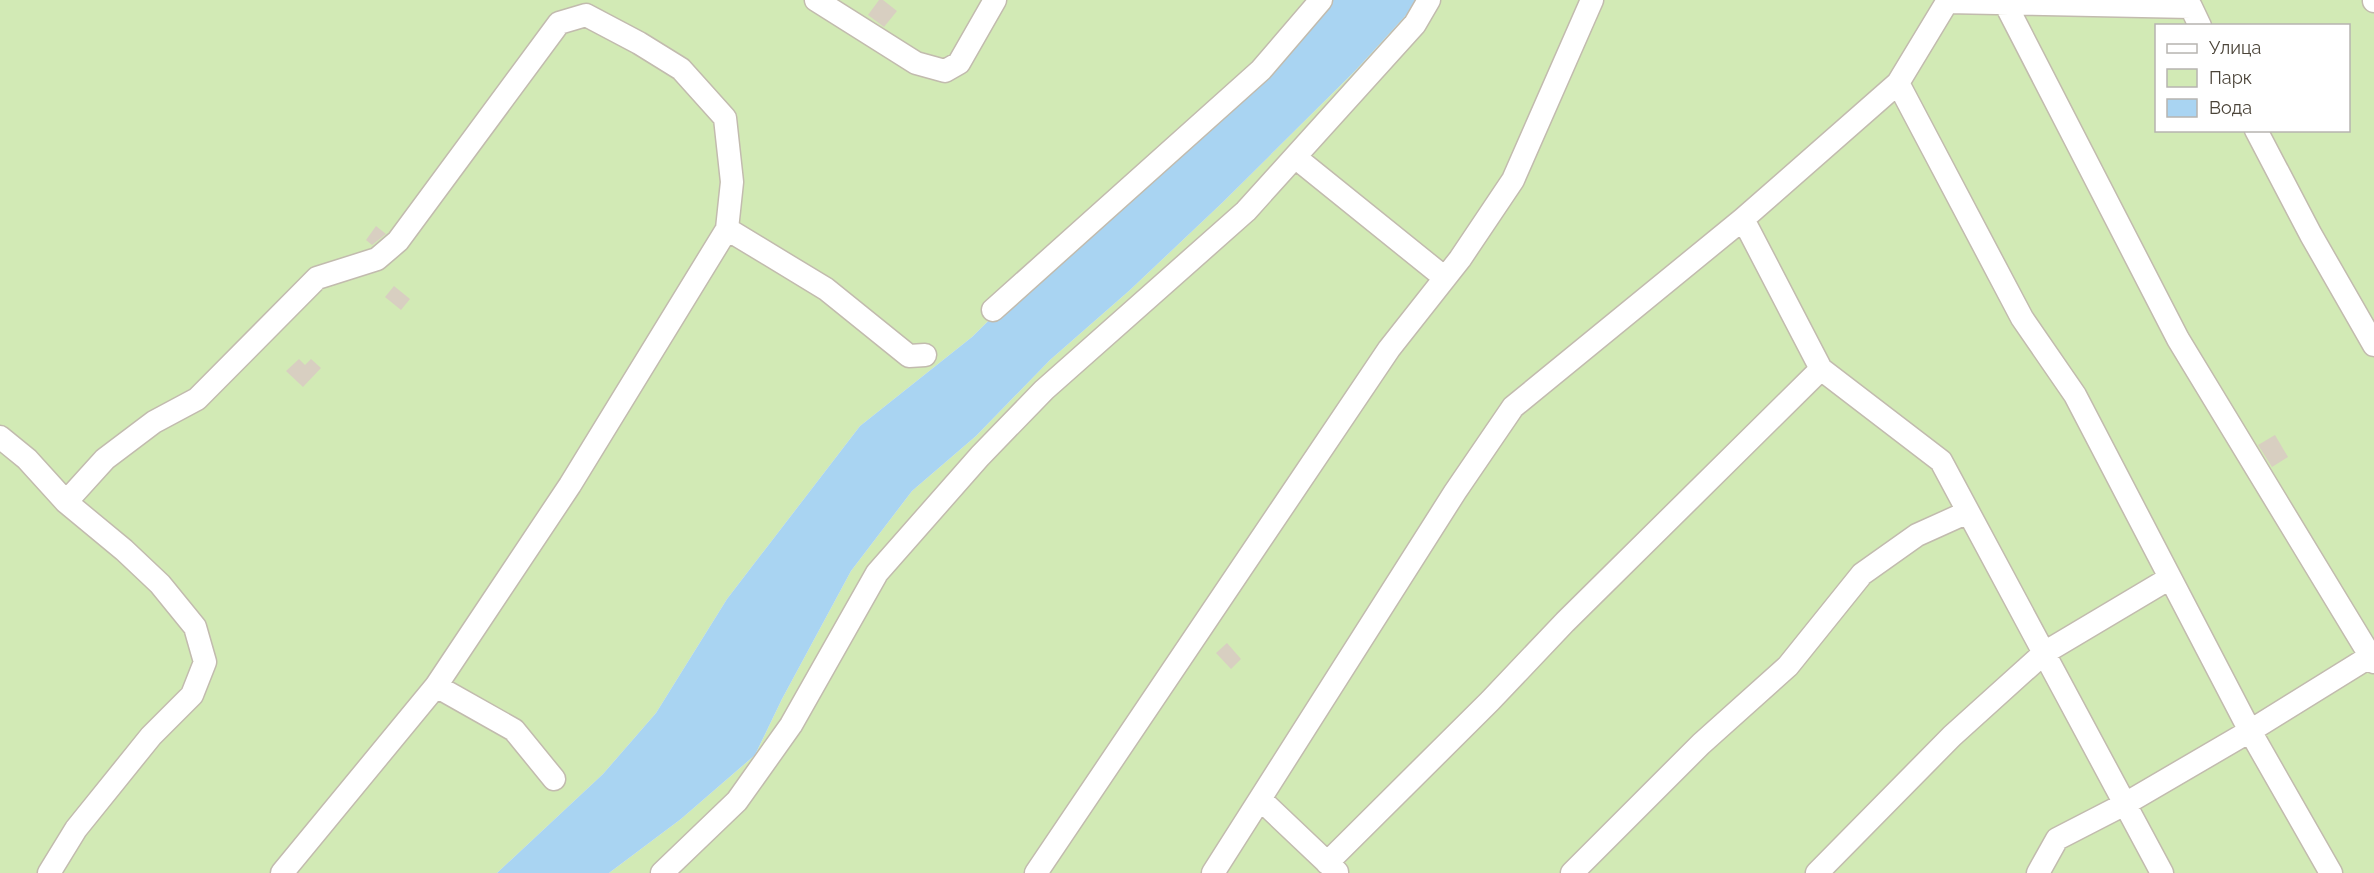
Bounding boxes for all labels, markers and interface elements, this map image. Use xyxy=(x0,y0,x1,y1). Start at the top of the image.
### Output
legend xyxy=(2155,24,2350,132)
text: Улица xyxy=(2209,37,2261,58)
text: Парк xyxy=(2209,67,2252,88)
text: Вода xyxy=(2209,97,2252,118)

